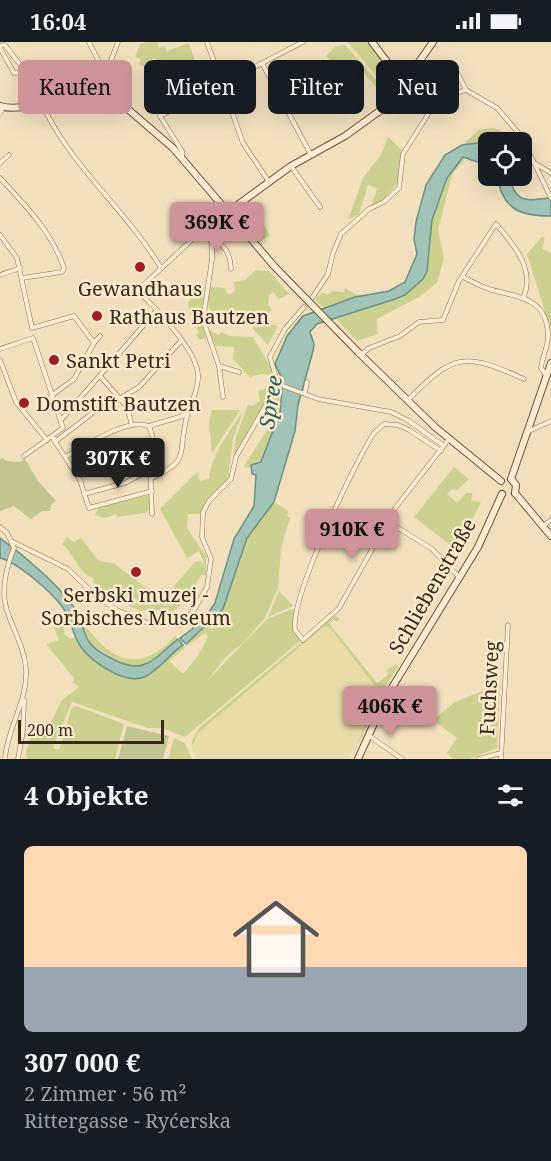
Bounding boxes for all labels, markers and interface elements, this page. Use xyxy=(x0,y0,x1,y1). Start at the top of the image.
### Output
text: 16:04 xyxy=(30,6,86,36)
chip: Kaufen xyxy=(18,60,132,114)
chip: Mieten xyxy=(144,60,256,114)
chip: Filter xyxy=(268,60,364,114)
chip: Neu xyxy=(376,60,459,114)
map controls xyxy=(478,132,532,186)
button: locate xyxy=(478,132,532,186)
pin: 369K € xyxy=(168,202,266,253)
text: 369K € xyxy=(185,208,249,235)
marker: Gewandhaus xyxy=(133,260,147,274)
place label: Gewandhaus xyxy=(78,275,202,302)
place label: Rathaus Bautzen xyxy=(109,303,269,330)
marker: Rathaus Bautzen xyxy=(90,309,104,323)
place label: Sankt Petri xyxy=(66,347,171,374)
marker: Sankt Petri xyxy=(47,353,61,367)
water label: Spree xyxy=(252,373,288,431)
place label: Domstift Bautzen xyxy=(36,390,201,417)
marker: Domstift Bautzen xyxy=(17,396,31,410)
pin: 307K € xyxy=(69,438,167,489)
text: 307K € xyxy=(86,444,150,471)
pin: 910K € xyxy=(303,509,401,560)
street label: Schliebenstraße xyxy=(382,513,482,659)
text: 910K € xyxy=(320,515,384,542)
marker: Serbski muzej - Sorbisches Museum xyxy=(129,565,143,579)
place label: Serbski muzej - Sorbisches Museum xyxy=(41,581,231,631)
street label: Fuchsweg xyxy=(473,640,505,736)
pin: 406K € xyxy=(341,686,439,737)
text: 406K € xyxy=(358,692,422,719)
scale bar xyxy=(18,717,164,744)
text: 200 m xyxy=(27,719,73,741)
text: 4 Objekte xyxy=(24,777,149,813)
icon: filters xyxy=(494,779,527,812)
icon: home xyxy=(222,885,330,993)
text: 307 000 € xyxy=(24,1044,140,1080)
text: 2 Zimmer · 56 m² xyxy=(24,1080,186,1107)
text: Rittergasse - Ryćerska xyxy=(24,1107,231,1134)

